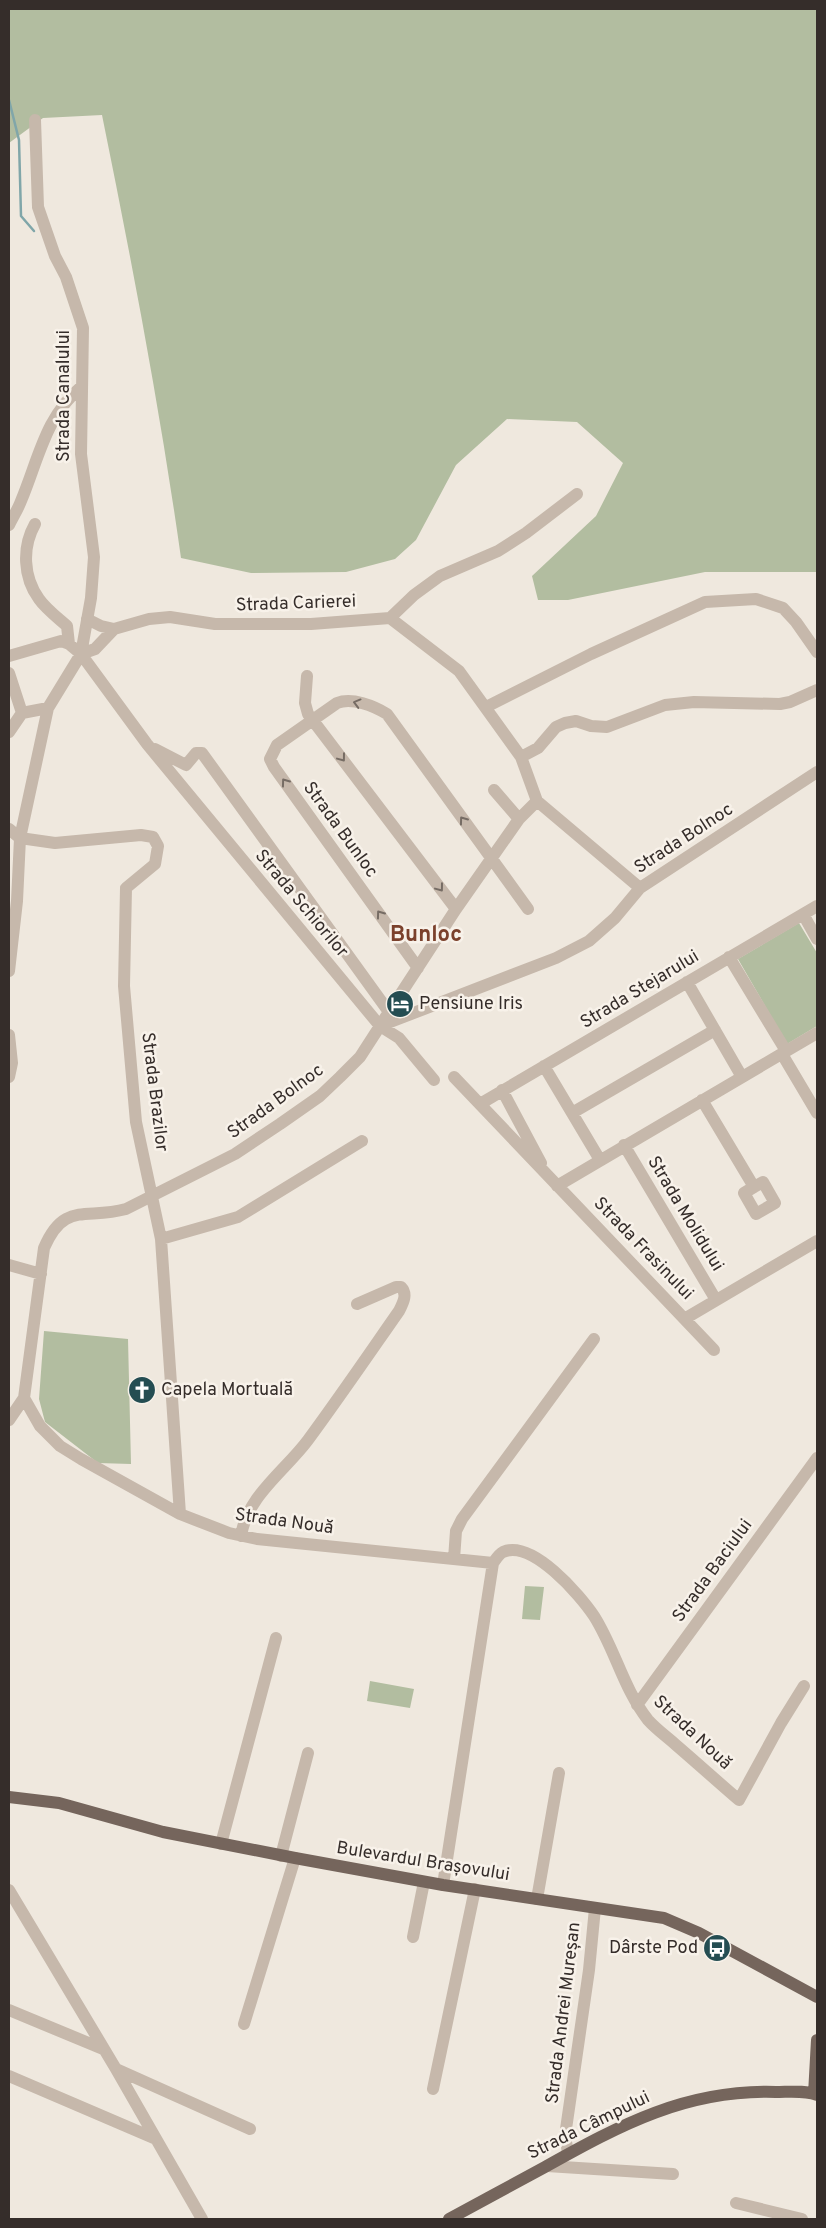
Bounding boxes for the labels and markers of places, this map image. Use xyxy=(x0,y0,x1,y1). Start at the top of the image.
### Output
hotel icon: Pensiune Iris xyxy=(385,989,415,1019)
place label: Pensiune Iris xyxy=(419,993,523,1016)
church icon: Capela Mortuală xyxy=(127,1375,157,1405)
place label: Capela Mortuală xyxy=(161,1379,293,1402)
bus stop icon: Dârste Pod xyxy=(702,1933,732,1963)
place label: Dârste Pod xyxy=(609,1937,698,1960)

